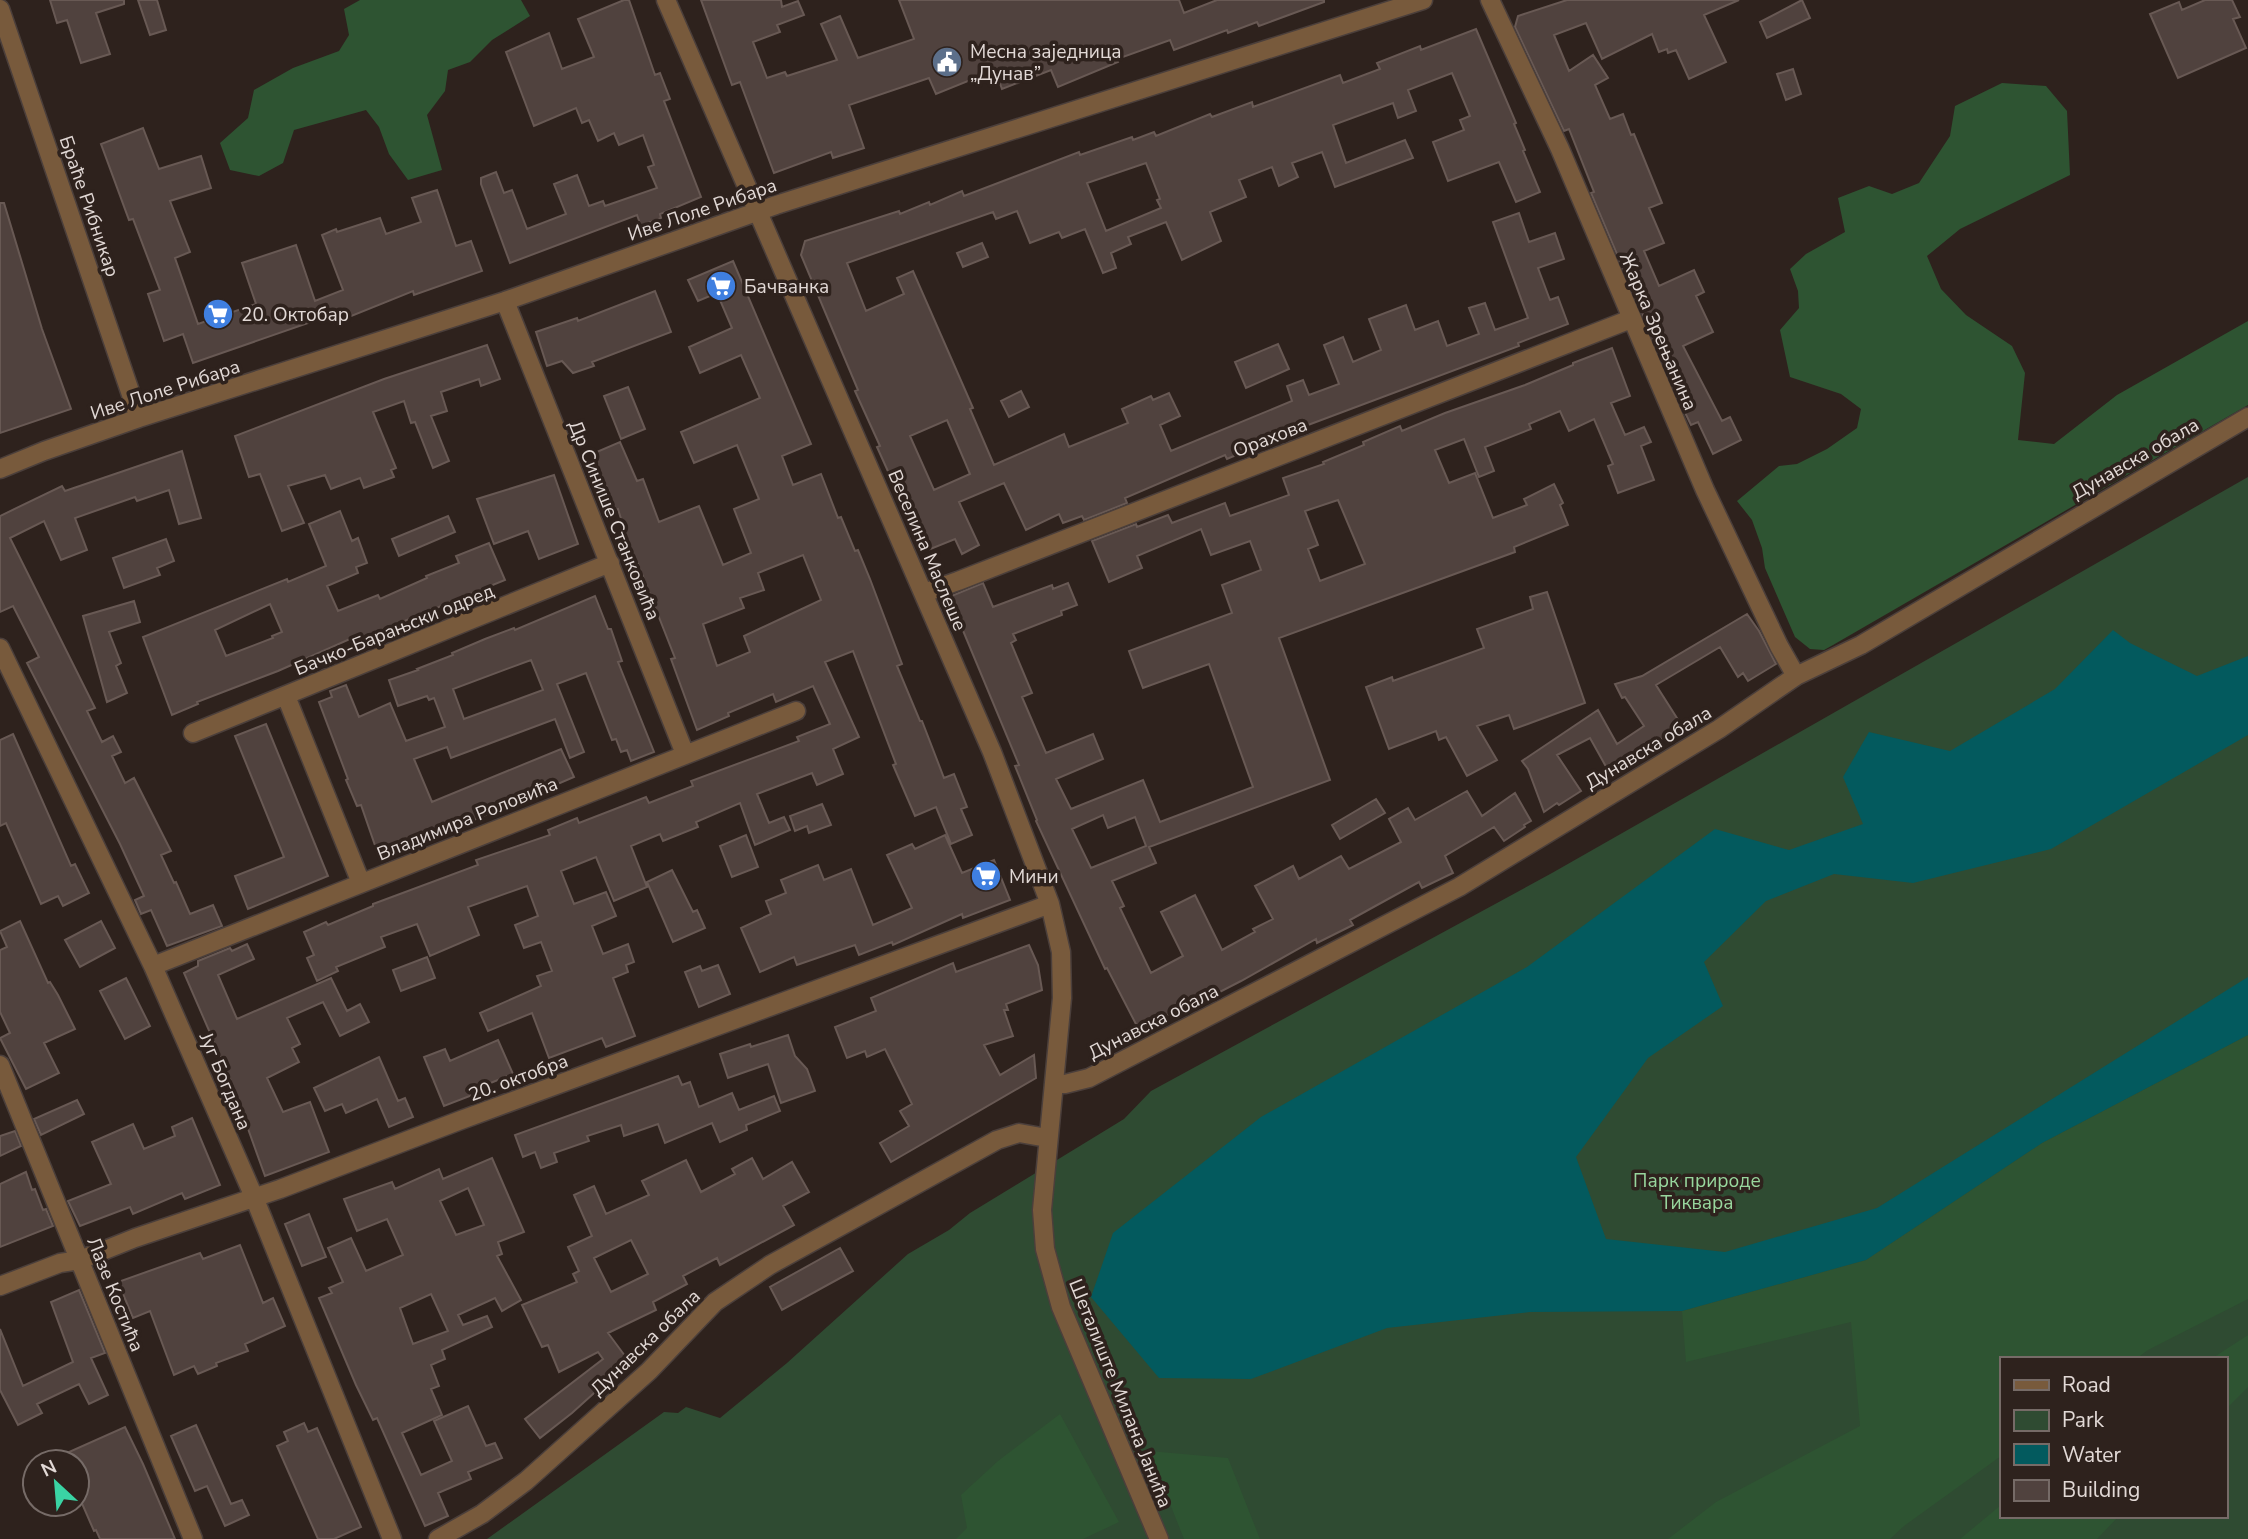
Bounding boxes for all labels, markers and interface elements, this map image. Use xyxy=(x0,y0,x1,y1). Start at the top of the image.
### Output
place label: Месна заједница „Дунав” xyxy=(970,39,1122,87)
public building icon: Месна заједница „Дунав” xyxy=(930,45,964,79)
street label: Браће Рибникар xyxy=(53,132,125,280)
street label: Иве Лоле Рибара xyxy=(624,172,780,248)
street label: Жарка Зрењанина xyxy=(1613,248,1703,414)
supermarket icon: Бачванка xyxy=(704,269,738,303)
place label: Бачванка xyxy=(744,274,829,300)
supermarket icon: 20. Октобар xyxy=(201,297,235,331)
place label: 20. Октобар xyxy=(241,302,349,328)
street label: Иве Лоле Рибара xyxy=(87,354,243,426)
street label: Орахова xyxy=(1230,412,1311,464)
street label: Дунавска обала xyxy=(2067,412,2204,506)
street label: Др Синише Станковића xyxy=(562,417,666,624)
street label: Веселина Маслеше xyxy=(881,466,973,635)
street label: Бачко-Барањски одред xyxy=(291,578,498,682)
street label: Дунавска обала xyxy=(1580,700,1717,796)
street label: Владимира Роловића xyxy=(373,771,562,867)
supermarket icon: Мини xyxy=(969,859,1003,893)
place label: Мини xyxy=(1009,864,1059,890)
street label: Дунавска обала xyxy=(1084,978,1223,1066)
street label: Југ Богдана xyxy=(192,1028,257,1134)
street label: 20. октобра xyxy=(465,1048,572,1108)
park label: Парк природе Тиквара xyxy=(1633,1168,1761,1216)
street label: Лазе Костића xyxy=(80,1233,150,1356)
street label: Шеталиште Милана Јанића xyxy=(1062,1275,1178,1512)
street label: Дунавска обала xyxy=(585,1284,706,1402)
legend xyxy=(2000,1357,2227,1518)
text: Road xyxy=(2062,1371,2111,1399)
text: Park xyxy=(2062,1406,2104,1434)
text: Water xyxy=(2062,1441,2121,1469)
north arrow xyxy=(21,1448,91,1518)
text: N xyxy=(37,1454,61,1483)
text: Building xyxy=(2062,1476,2140,1504)

